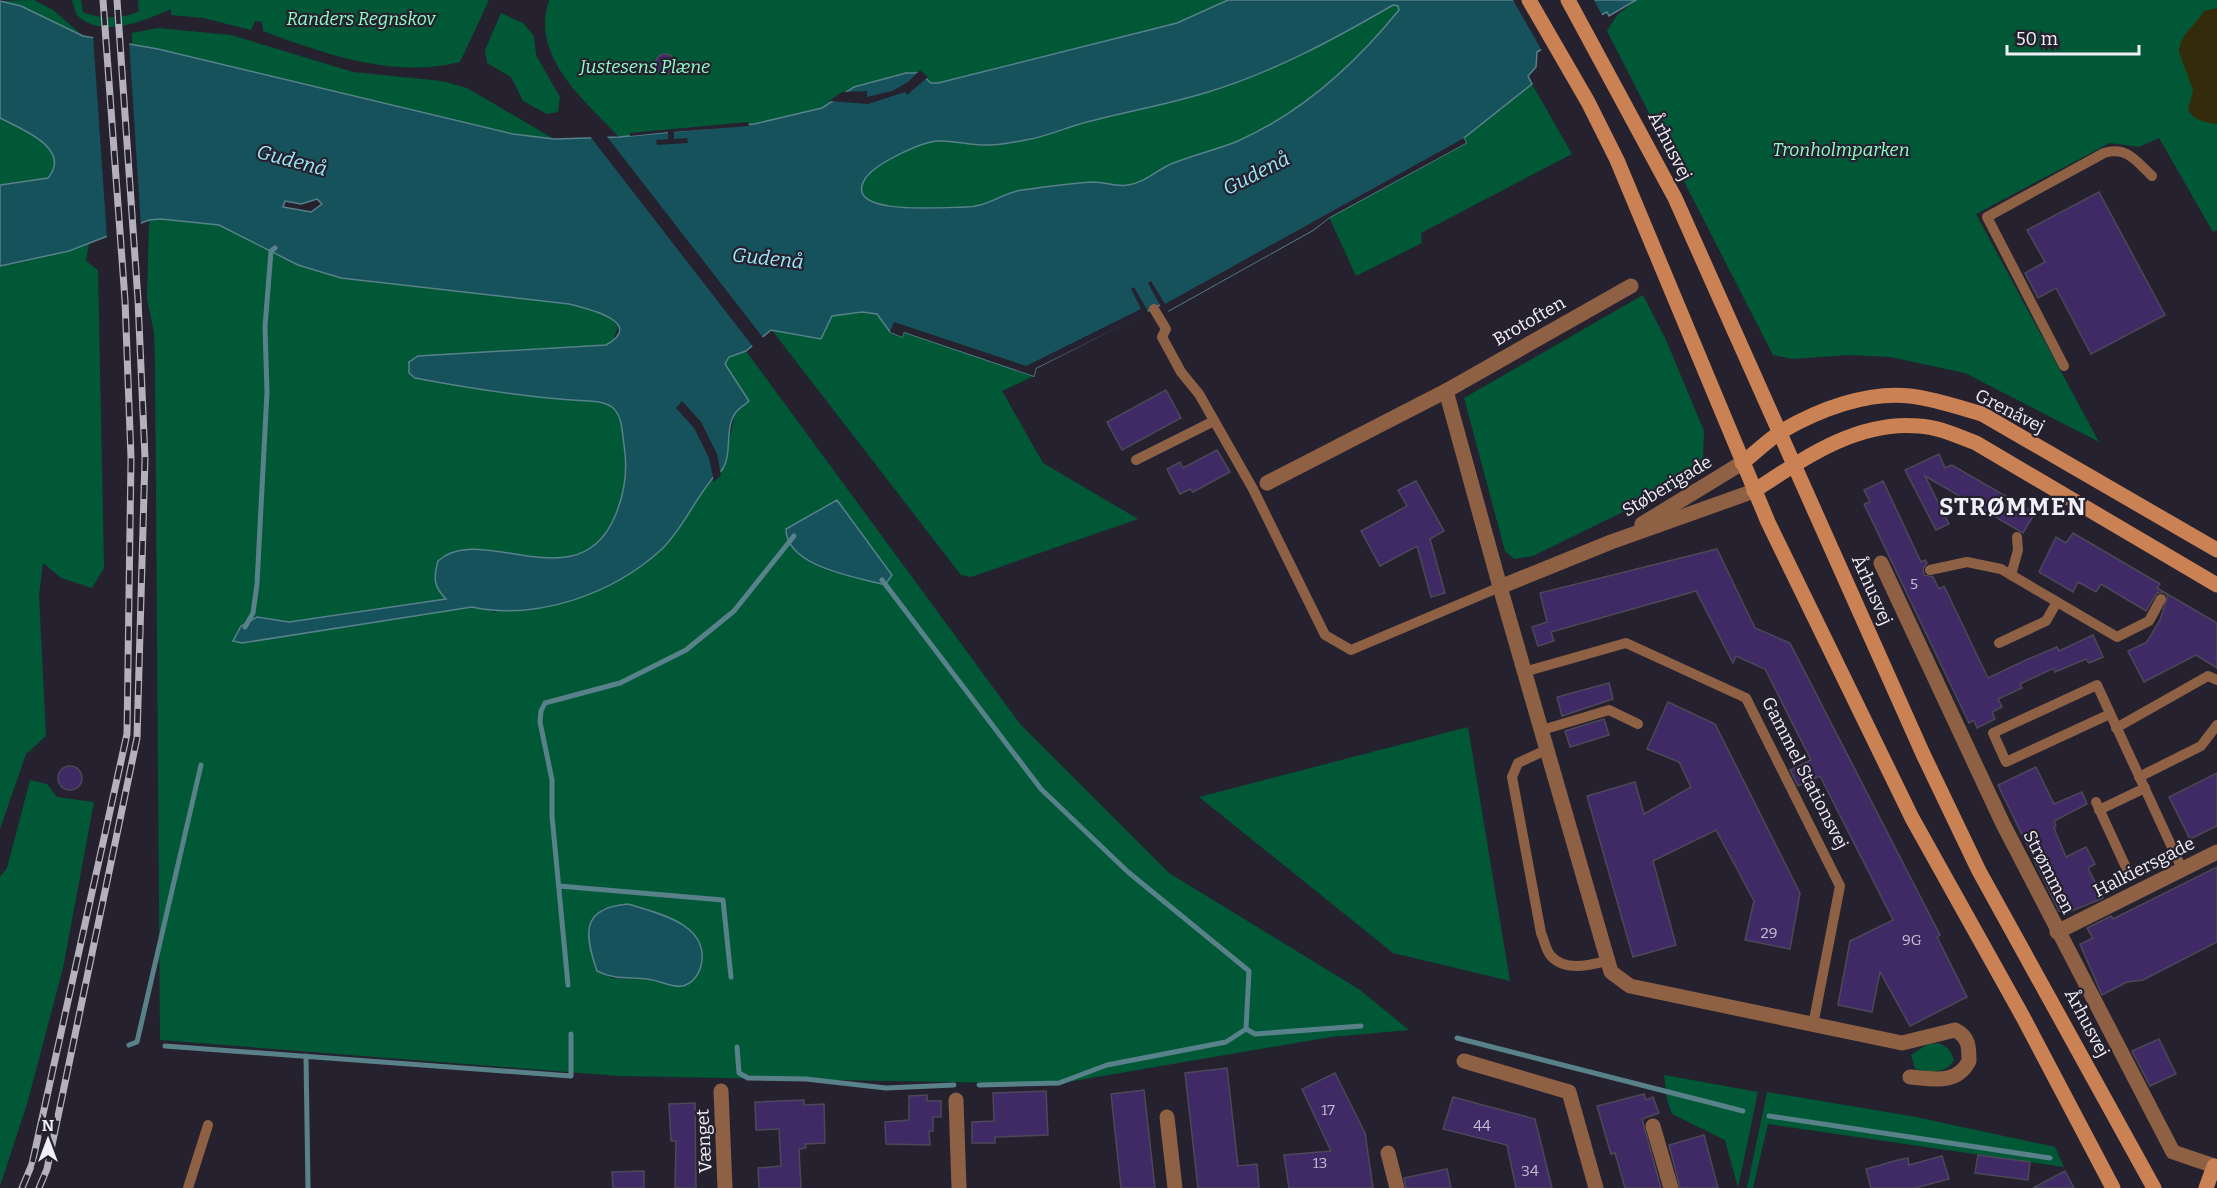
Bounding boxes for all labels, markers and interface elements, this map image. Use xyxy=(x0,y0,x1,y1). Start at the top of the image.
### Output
park label: Randers Regnskov xyxy=(286,8,436,30)
scale bar xyxy=(2007,18,2139,56)
text: 50 m xyxy=(2016,28,2058,50)
park label: Justesens Plæne xyxy=(578,56,710,78)
street label: Århusvej xyxy=(1643,108,1697,184)
water label: Gudenå xyxy=(254,139,330,181)
park label: Tronholmparken xyxy=(1772,139,1910,161)
water label: Gudenå xyxy=(1219,146,1293,200)
water label: Gudenå xyxy=(731,242,805,274)
street label: Brotoften xyxy=(1489,291,1570,350)
street label: Grenåvej xyxy=(1972,384,2048,438)
street label: Støberigade xyxy=(1618,451,1716,521)
district label: STRØMMEN xyxy=(1939,493,2087,521)
street label: Århusvej xyxy=(1847,552,1897,628)
house number: 5 xyxy=(1910,575,1918,593)
street label: Gammel Stationsvej xyxy=(1757,693,1853,853)
street label: Strømmen xyxy=(2019,827,2080,918)
street label: Halkiersgade xyxy=(2090,832,2198,902)
house number: 29 xyxy=(1761,924,1777,942)
house number: 9G xyxy=(1902,931,1922,949)
street label: Århusvej xyxy=(2060,985,2114,1061)
house number: 17 xyxy=(1321,1101,1335,1119)
street label: Vænget xyxy=(691,1108,717,1174)
north arrow xyxy=(18,1110,78,1170)
text: N xyxy=(42,1116,54,1135)
house number: 44 xyxy=(1473,1117,1491,1135)
house number: 13 xyxy=(1313,1154,1327,1172)
house number: 34 xyxy=(1521,1162,1539,1180)

